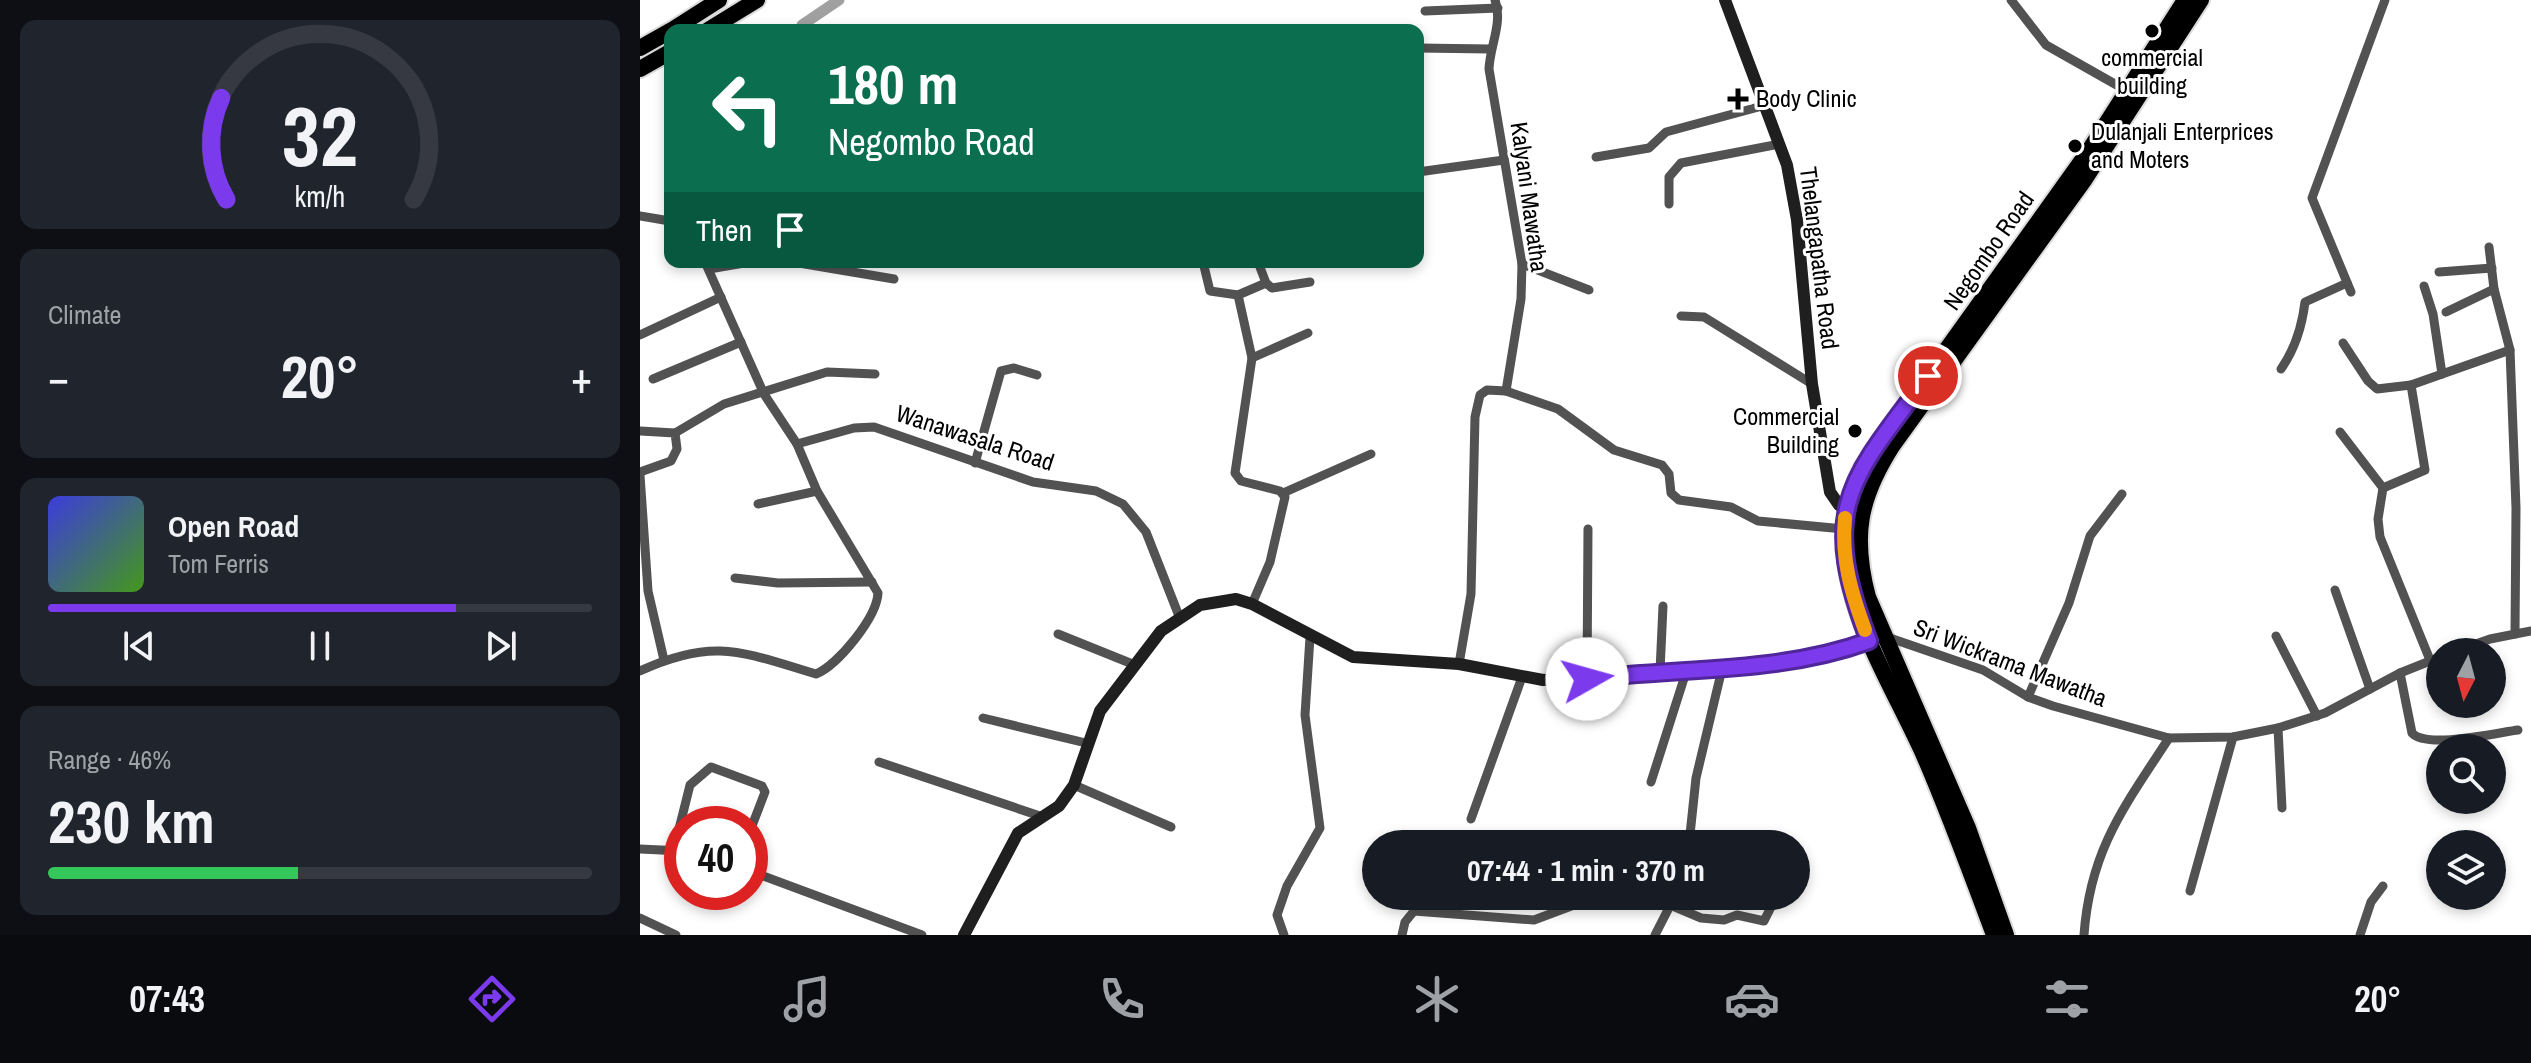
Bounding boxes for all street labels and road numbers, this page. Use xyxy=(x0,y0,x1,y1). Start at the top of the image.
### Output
street label: Kalyani Mawatha xyxy=(1504,120,1556,274)
street label: Thelangapatha Road xyxy=(1793,165,1847,351)
street label: Negombo Road xyxy=(1936,185,2041,316)
street label: Wanawasala Road xyxy=(892,396,1058,478)
street label: Sri Wickrama Mawatha xyxy=(1909,610,2112,714)

